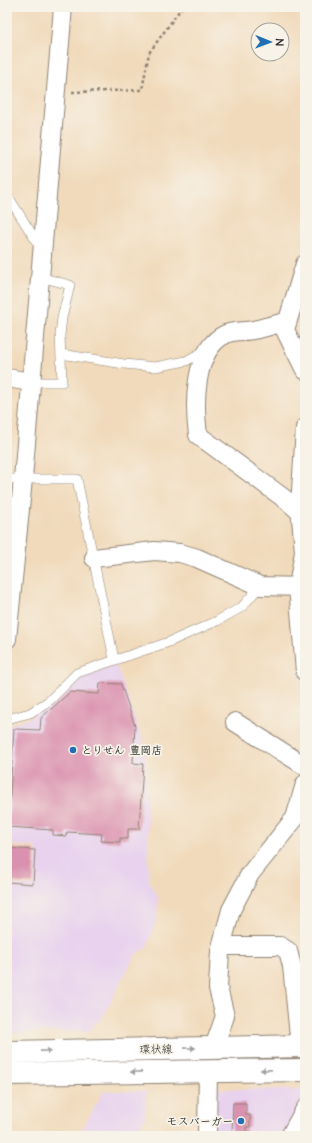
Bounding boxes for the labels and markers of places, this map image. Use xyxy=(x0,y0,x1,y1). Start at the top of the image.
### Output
place label: とりせん 豊岡店 xyxy=(81,743,162,758)
marker: とりせん 豊岡店 xyxy=(68,745,78,755)
place label: モスバーガー xyxy=(167,1114,233,1129)
marker: モスバーガー xyxy=(236,1116,246,1126)

